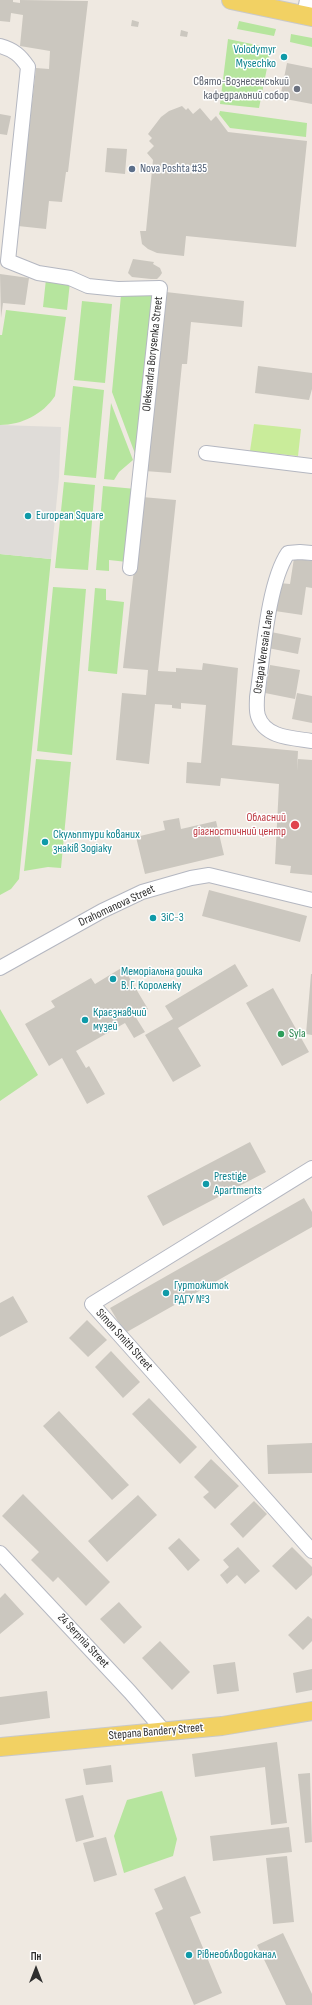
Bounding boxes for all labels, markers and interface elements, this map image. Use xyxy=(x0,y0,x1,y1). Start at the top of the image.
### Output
place label: Volodymyr Mysechko xyxy=(233,43,276,71)
marker: Volodymyr Mysechko xyxy=(279,52,289,62)
place label: Свято-Вознесенський кафедральний собор xyxy=(193,75,289,103)
marker: Свято-Вознесенський кафедральний собор xyxy=(292,84,302,94)
place label: Nova Poshta #35 xyxy=(140,162,207,176)
marker: Nova Poshta #35 xyxy=(127,164,137,174)
street label: Oleksandra Borysenka Street xyxy=(140,296,166,412)
place label: European Square xyxy=(36,509,103,523)
marker: European Square xyxy=(23,511,33,521)
street label: Ostapa Veresaia Lane xyxy=(251,609,277,695)
place label: Обласний діагностичний центр xyxy=(193,811,286,839)
marker: Обласний діагностичний центр xyxy=(289,819,301,831)
place label: Скульптури кованих знаків Зодіаку xyxy=(53,828,140,856)
marker: Скульптури кованих знаків Зодіаку xyxy=(40,837,50,847)
street label: Drahomanova Street xyxy=(77,882,157,930)
place label: ЗіС-3 xyxy=(161,911,184,925)
marker: ЗіС-3 xyxy=(148,913,158,923)
place label: Меморіальна дошка В. Г. Короленку xyxy=(121,965,203,993)
marker: Меморіальна дошка В. Г. Короленку xyxy=(108,974,118,984)
place label: Краєзнавчий музей xyxy=(93,1006,147,1034)
marker: Краєзнавчий музей xyxy=(80,1015,90,1025)
place label: Syla xyxy=(289,1027,306,1041)
marker: Syla xyxy=(276,1029,286,1039)
place label: Prestige Apartments xyxy=(214,1170,262,1198)
marker: Prestige Apartments xyxy=(201,1179,211,1189)
place label: Гуртожиток РДГУ №3 xyxy=(174,1279,229,1307)
marker: Гуртожиток РДГУ №3 xyxy=(161,1288,171,1298)
street label: Simon Smith Street xyxy=(92,1306,156,1374)
street label: 24 Serpnia Street xyxy=(54,1611,112,1671)
street label: Stepana Bandery Street xyxy=(108,1721,204,1743)
place label: Рівнеоблводоканал xyxy=(197,1948,276,1962)
north arrow xyxy=(16,1949,56,1989)
text: Пн xyxy=(31,1950,41,1963)
marker: Рівнеоблводоканал xyxy=(184,1950,194,1960)

